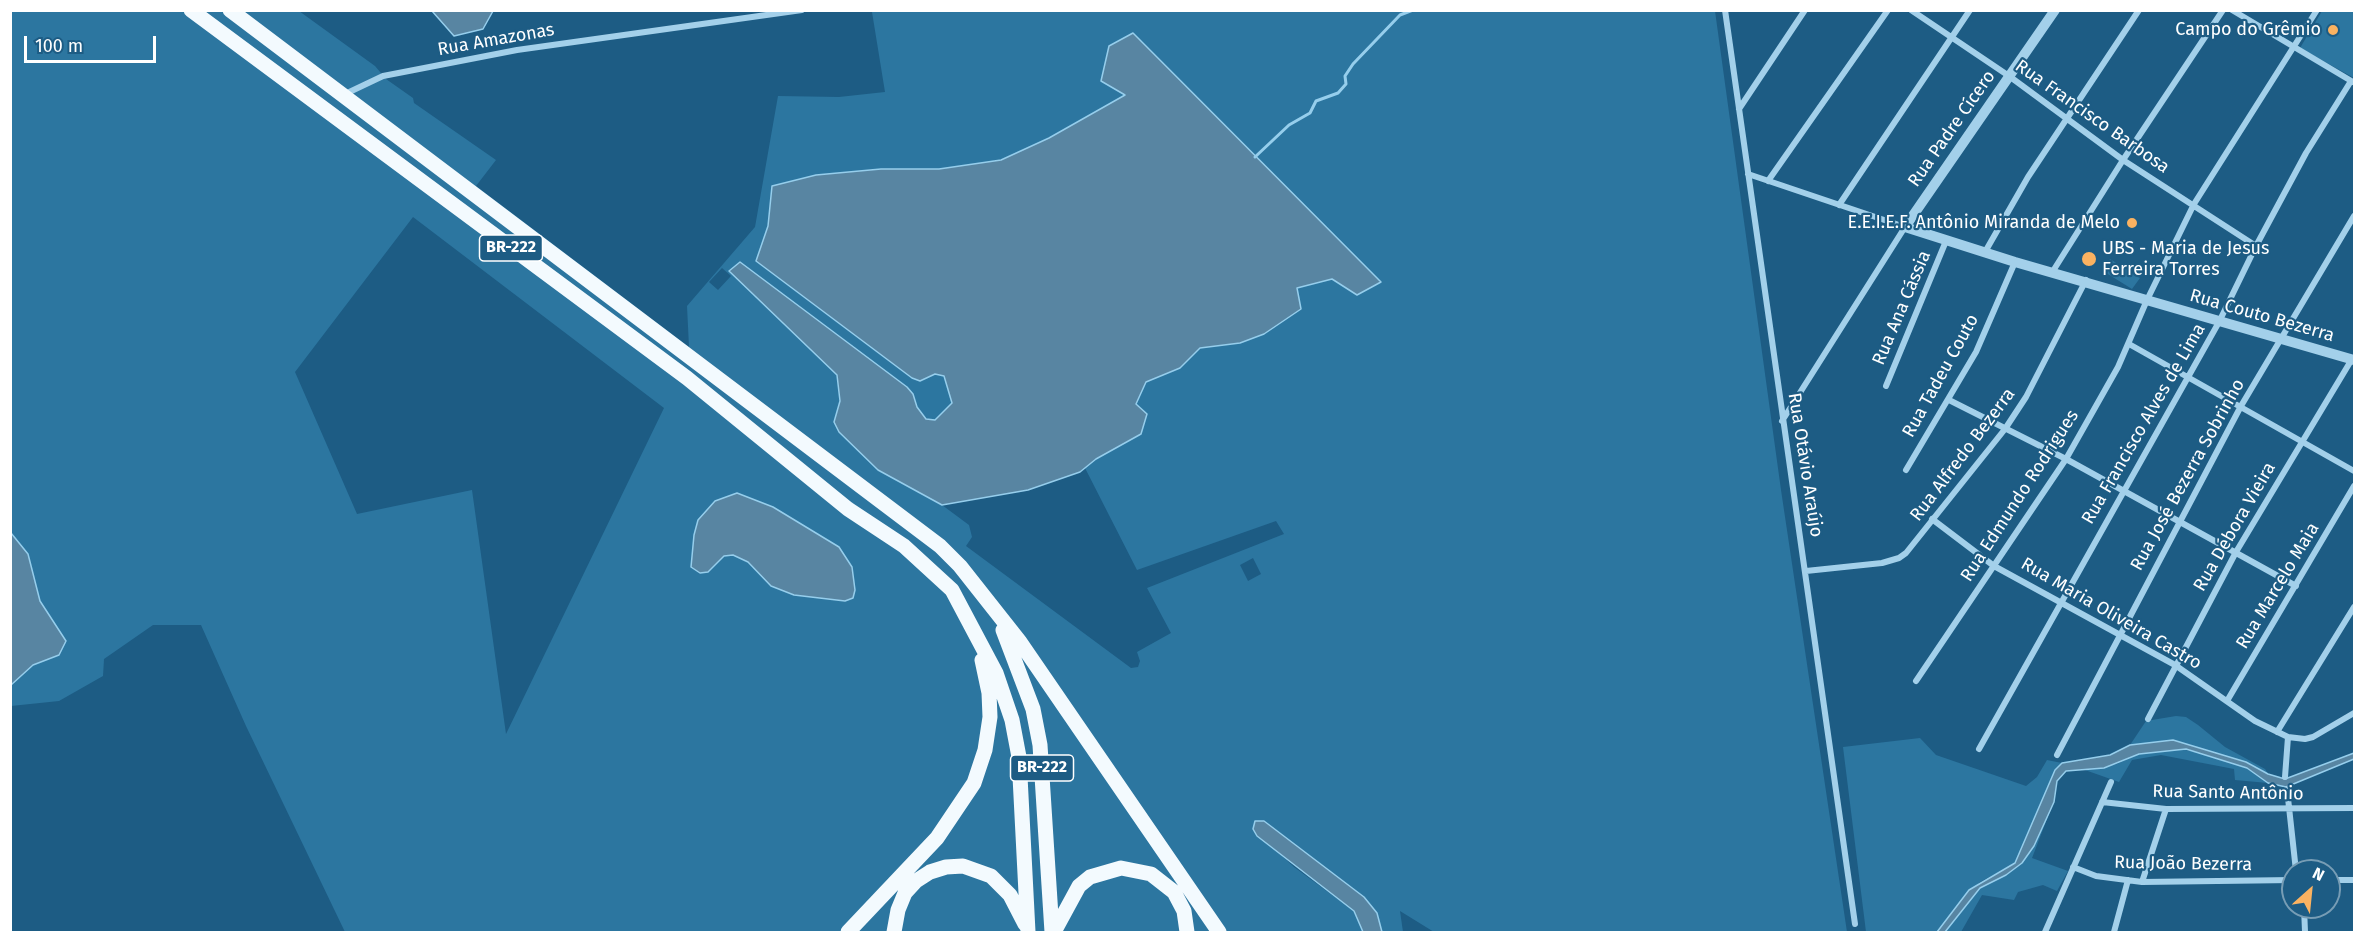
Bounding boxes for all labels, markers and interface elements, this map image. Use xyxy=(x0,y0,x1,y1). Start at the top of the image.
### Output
street label: Rua Amazonas xyxy=(436,19,556,61)
place label: Campo do Grêmio xyxy=(2175,19,2321,41)
marker: Campo do Grêmio xyxy=(2326,23,2340,37)
scale bar xyxy=(27,24,159,62)
text: 100 m xyxy=(35,35,83,57)
street label: Rua Francisco Barbosa xyxy=(2011,56,2173,178)
street label: Rua Padre Cícero xyxy=(1904,67,2000,191)
place label: E.E.I.E.F. Antônio Miranda de Melo xyxy=(1848,212,2120,234)
marker: E.E.I.E.F. Antônio Miranda de Melo xyxy=(2125,216,2139,230)
road number: BR-222 xyxy=(480,235,542,261)
place label: UBS - Maria de Jesus Ferreira Torres xyxy=(2102,238,2269,280)
street label: Rua Ana Cássia xyxy=(1868,247,1936,369)
marker: UBS - Maria de Jesus Ferreira Torres xyxy=(2080,250,2098,268)
street label: Rua Couto Bezerra xyxy=(2187,285,2337,347)
street label: Rua Tadeu Couto xyxy=(1898,311,1984,441)
street label: Rua Francisco Alves de Lima xyxy=(2078,320,2210,528)
street label: Rua José Bezerra Sobrinho xyxy=(2126,375,2250,575)
street label: Rua Alfredo Bezerra xyxy=(1906,384,2020,526)
street label: Rua Otávio Araújo xyxy=(1783,391,1827,539)
street label: Rua Edmundo Rodrigues xyxy=(1956,406,2084,586)
street label: Rua Débora Vieira xyxy=(2189,459,2281,595)
street label: Rua Marcelo Maia xyxy=(2232,519,2324,653)
street label: Rua Maria Oliveira Castro xyxy=(2017,553,2205,675)
road number: BR-222 xyxy=(1010,755,1074,781)
street label: Rua Santo Antônio xyxy=(2152,781,2304,805)
street label: Rua João Bezerra xyxy=(2114,852,2252,876)
north arrow xyxy=(2281,859,2341,919)
text: N xyxy=(2309,863,2328,885)

